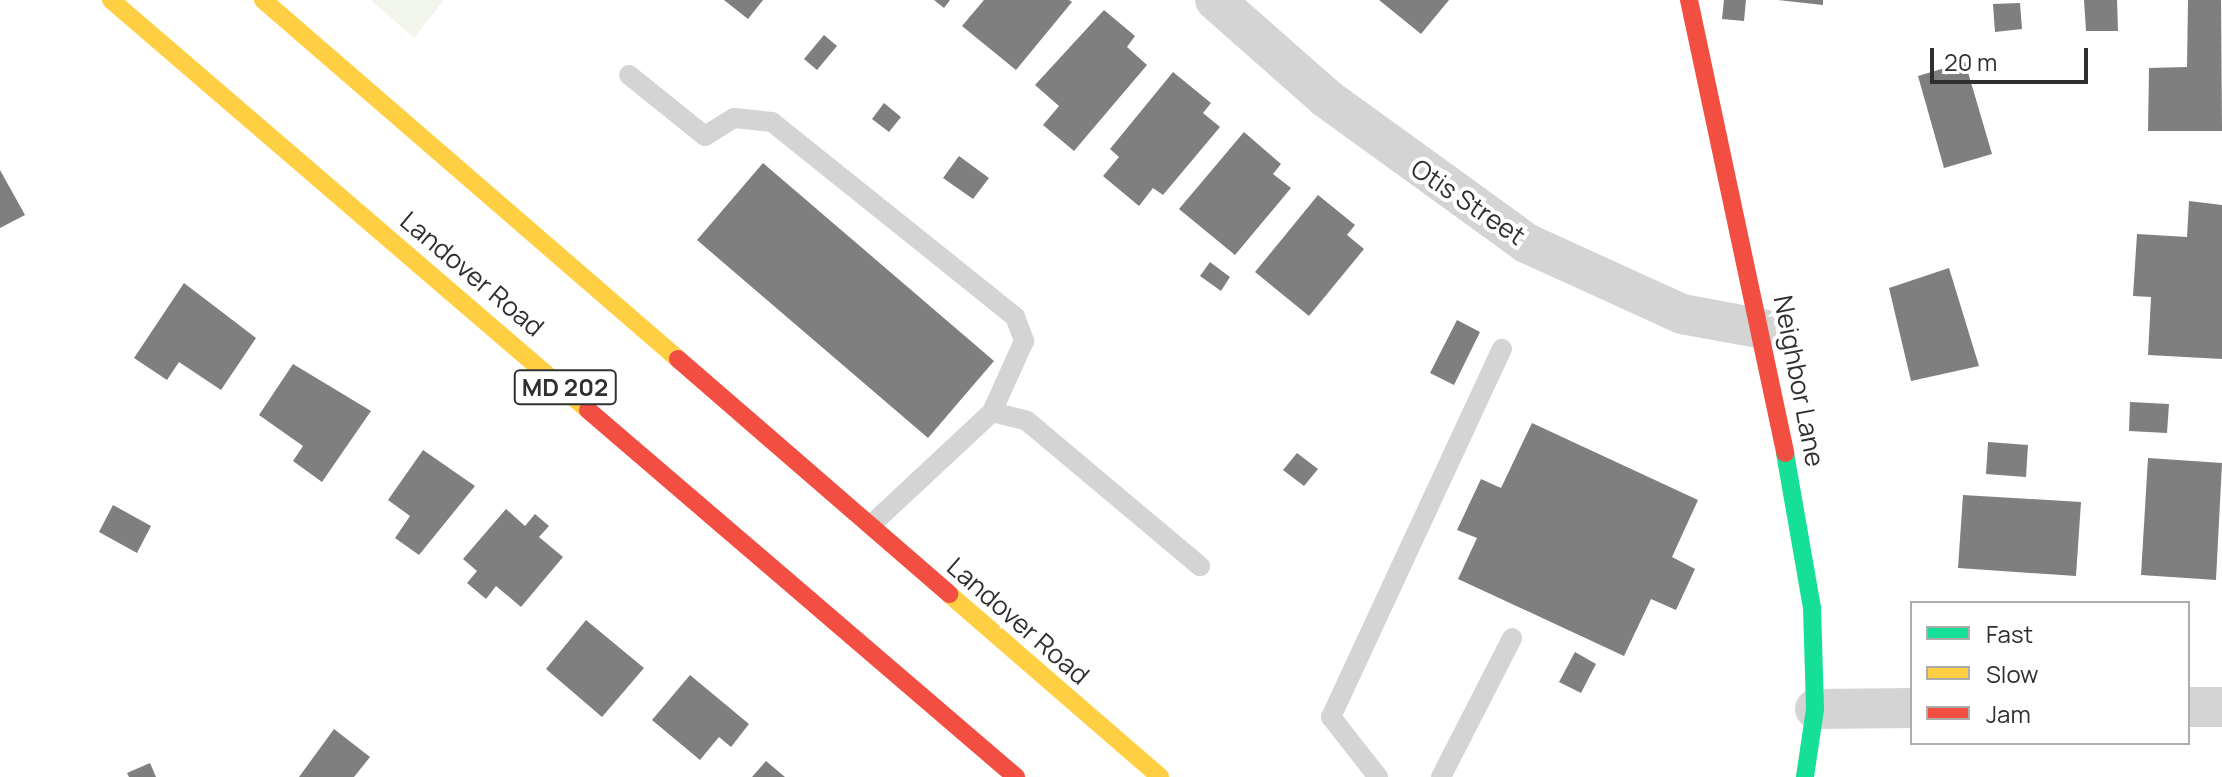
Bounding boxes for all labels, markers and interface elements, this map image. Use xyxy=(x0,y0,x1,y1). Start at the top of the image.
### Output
scale bar xyxy=(1934,32,2092,82)
text: 20 m xyxy=(1944,45,1997,78)
street label: Otis Street xyxy=(1405,153,1531,251)
street label: Landover Road xyxy=(394,205,550,343)
street label: Neighbor Lane xyxy=(1767,293,1831,469)
road number: MD 202 xyxy=(513,367,617,407)
street label: Landover Road xyxy=(941,551,1095,691)
legend xyxy=(1910,601,2190,745)
text: Fast xyxy=(1986,617,2033,650)
text: Slow xyxy=(1986,657,2039,690)
text: Jam xyxy=(1986,697,2031,730)

